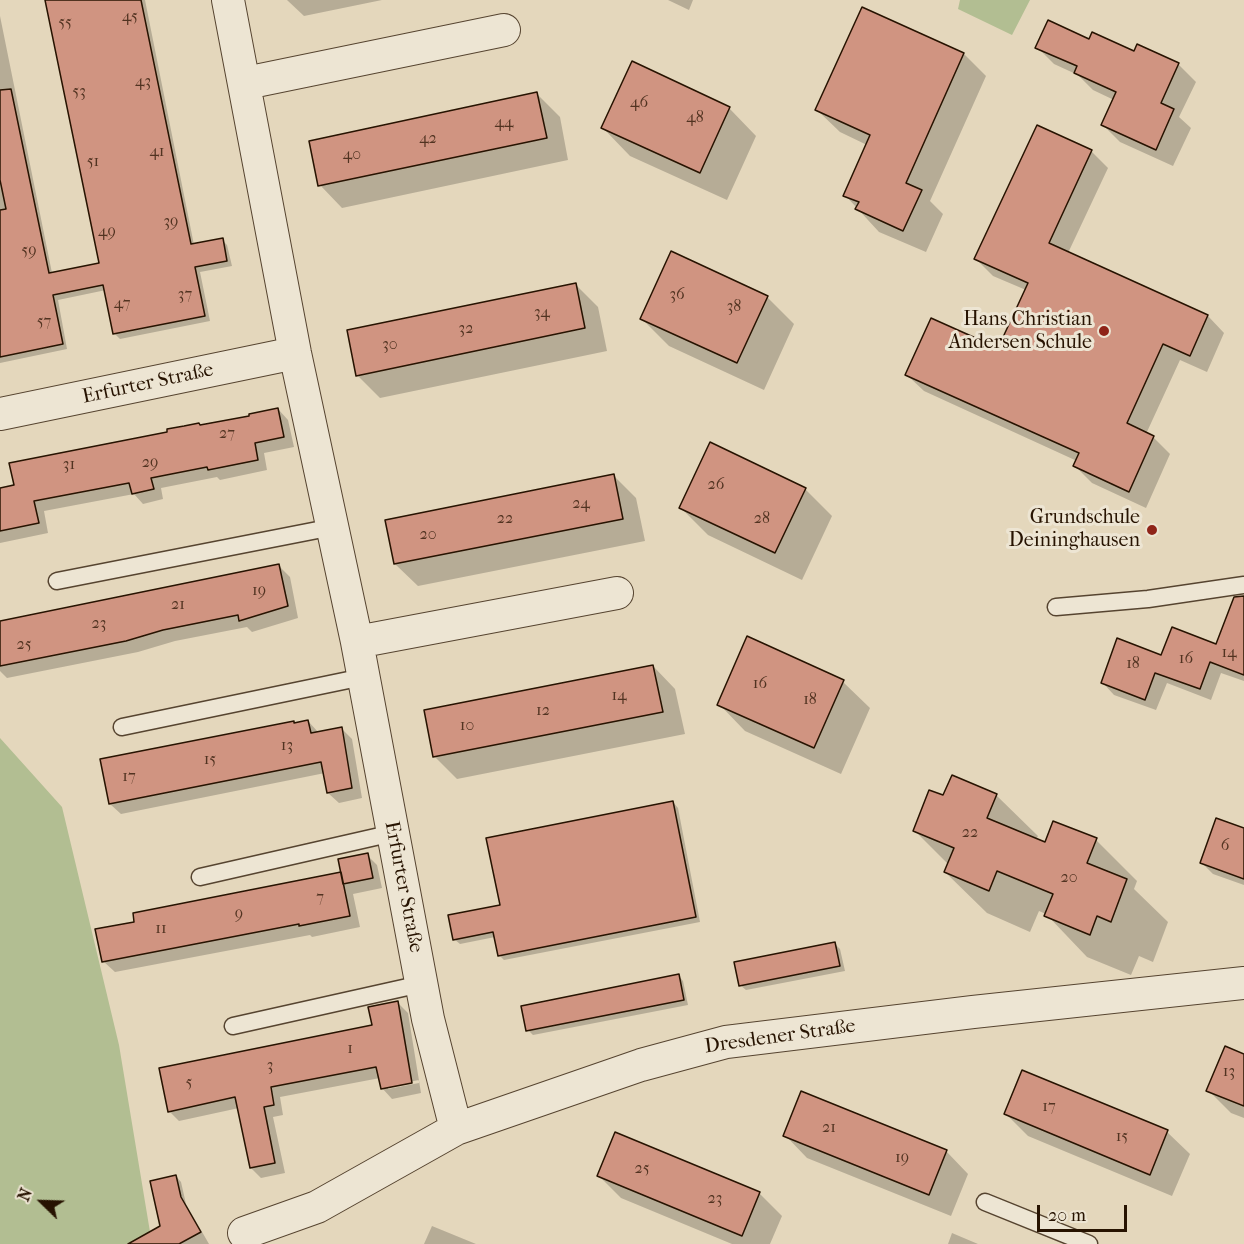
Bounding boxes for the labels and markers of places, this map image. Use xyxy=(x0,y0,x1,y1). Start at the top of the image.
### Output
place label: Hans Christian Andersen Schule xyxy=(948,308,1092,355)
marker: Hans Christian Andersen Schule xyxy=(1097,324,1111,338)
place label: Grundschule Deininghausen xyxy=(1009,506,1140,553)
marker: Grundschule Deininghausen xyxy=(1145,523,1159,537)

